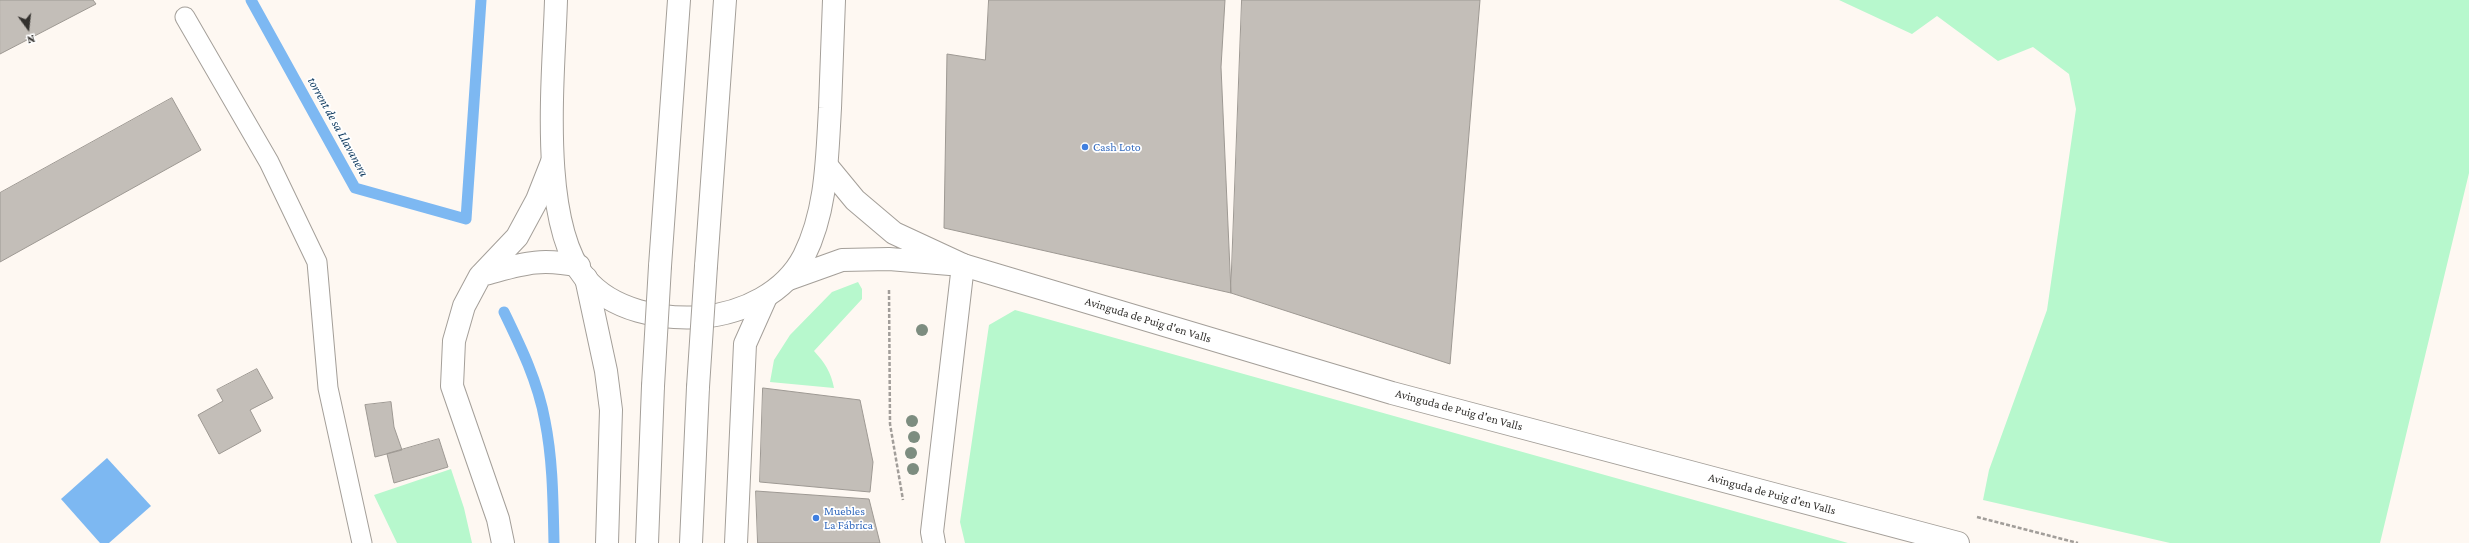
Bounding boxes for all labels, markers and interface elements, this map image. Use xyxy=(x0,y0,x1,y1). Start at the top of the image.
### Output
north arrow xyxy=(8,8,48,48)
text: N xyxy=(26,33,36,46)
water label: torrent de sa Llavanera xyxy=(304,75,372,179)
place label: Cash Loto xyxy=(1093,140,1141,154)
marker: Cash Loto xyxy=(1080,142,1090,152)
street label: Avinguda de Puig d'en Valls xyxy=(1083,294,1213,346)
street label: Avinguda de Puig d'en Valls xyxy=(1394,386,1524,434)
street label: Avinguda de Puig d'en Valls xyxy=(1707,470,1837,518)
place label: Muebles La Fábrica xyxy=(824,504,873,532)
marker: Muebles La Fábrica xyxy=(811,513,821,523)

